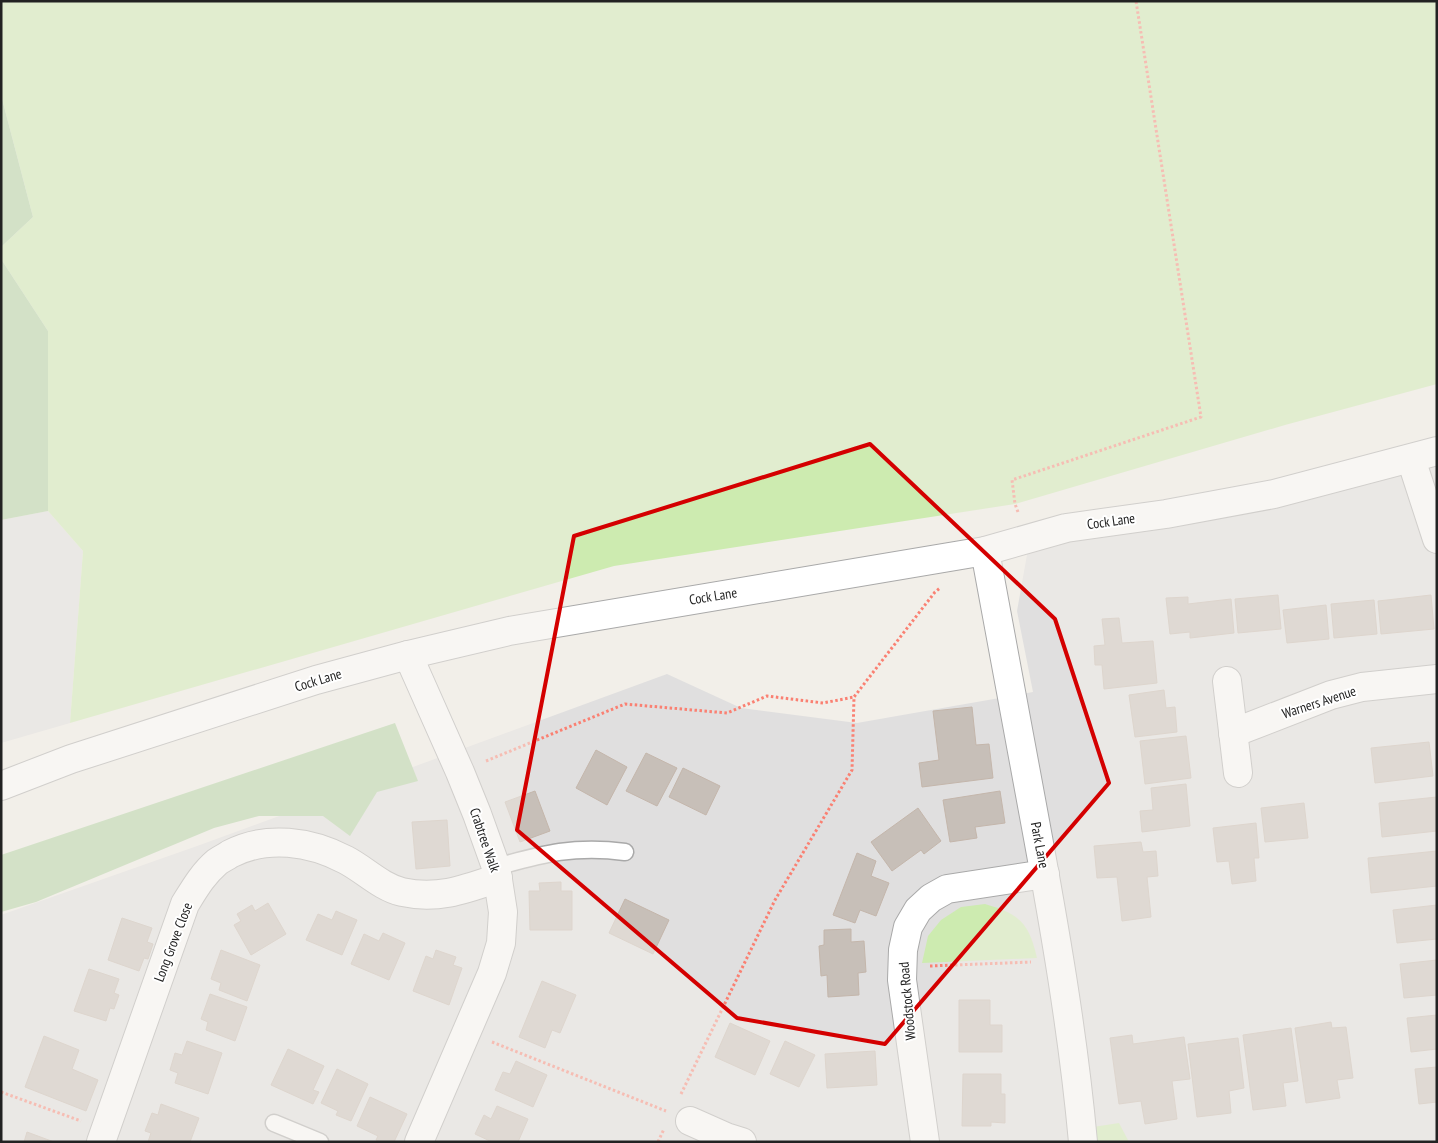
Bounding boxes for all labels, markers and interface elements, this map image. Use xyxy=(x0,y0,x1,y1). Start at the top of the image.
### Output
street label: Cock Lane xyxy=(1086,509,1136,533)
street label: Cock Lane xyxy=(688,583,738,609)
street label: Cock Lane xyxy=(292,664,344,696)
street label: Warners Avenue xyxy=(1280,682,1359,722)
street label: Crabtree Walk xyxy=(466,805,505,875)
street label: Park Lane xyxy=(1027,820,1053,870)
street label: Long Grove Close xyxy=(150,900,196,984)
street label: Woodstock Road xyxy=(895,961,919,1041)

